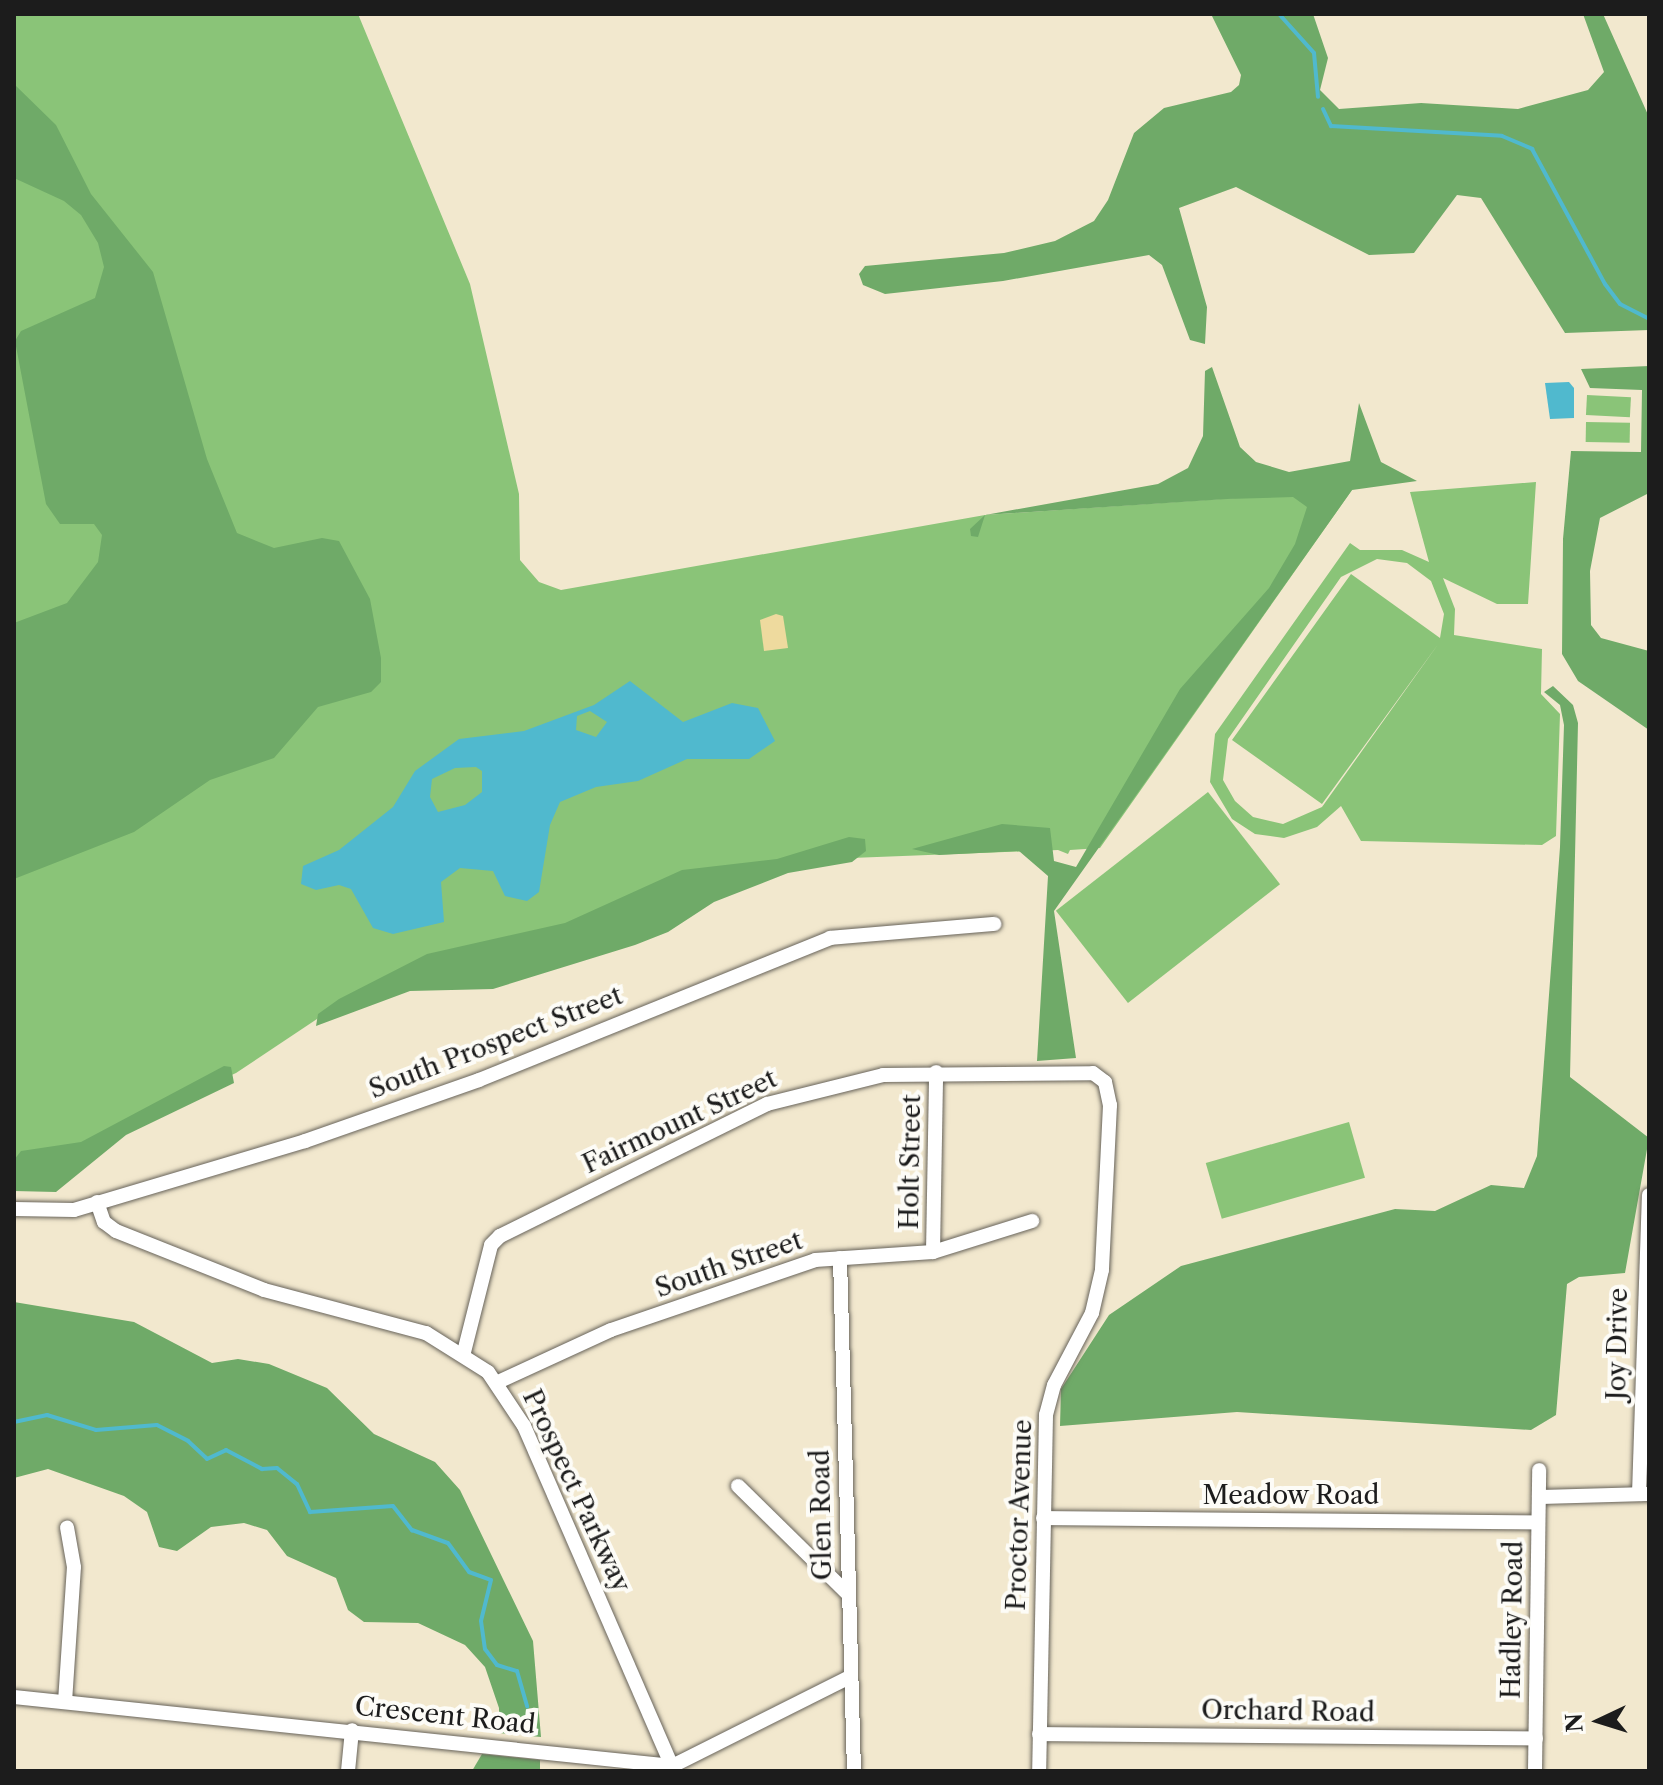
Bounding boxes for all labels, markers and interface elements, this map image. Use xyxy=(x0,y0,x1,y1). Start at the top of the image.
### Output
street label: South Prospect Street xyxy=(365,980,627,1106)
street label: Fairmount Street xyxy=(578,1063,782,1181)
street label: Holt Street xyxy=(894,1094,928,1230)
street label: South Street xyxy=(651,1225,807,1305)
street label: Joy Drive xyxy=(1601,1287,1635,1401)
street label: Prospect Parkway xyxy=(515,1385,637,1597)
street label: Proctor Avenue xyxy=(1001,1418,1039,1612)
street label: Glen Road xyxy=(805,1449,839,1581)
street label: Meadow Road xyxy=(1202,1480,1380,1512)
street label: Hadley Road xyxy=(1496,1540,1530,1700)
north arrow xyxy=(1559,1681,1639,1761)
street label: Crescent Road xyxy=(353,1691,537,1741)
street label: Orchard Road xyxy=(1201,1695,1375,1729)
text: N xyxy=(1560,1712,1589,1733)

